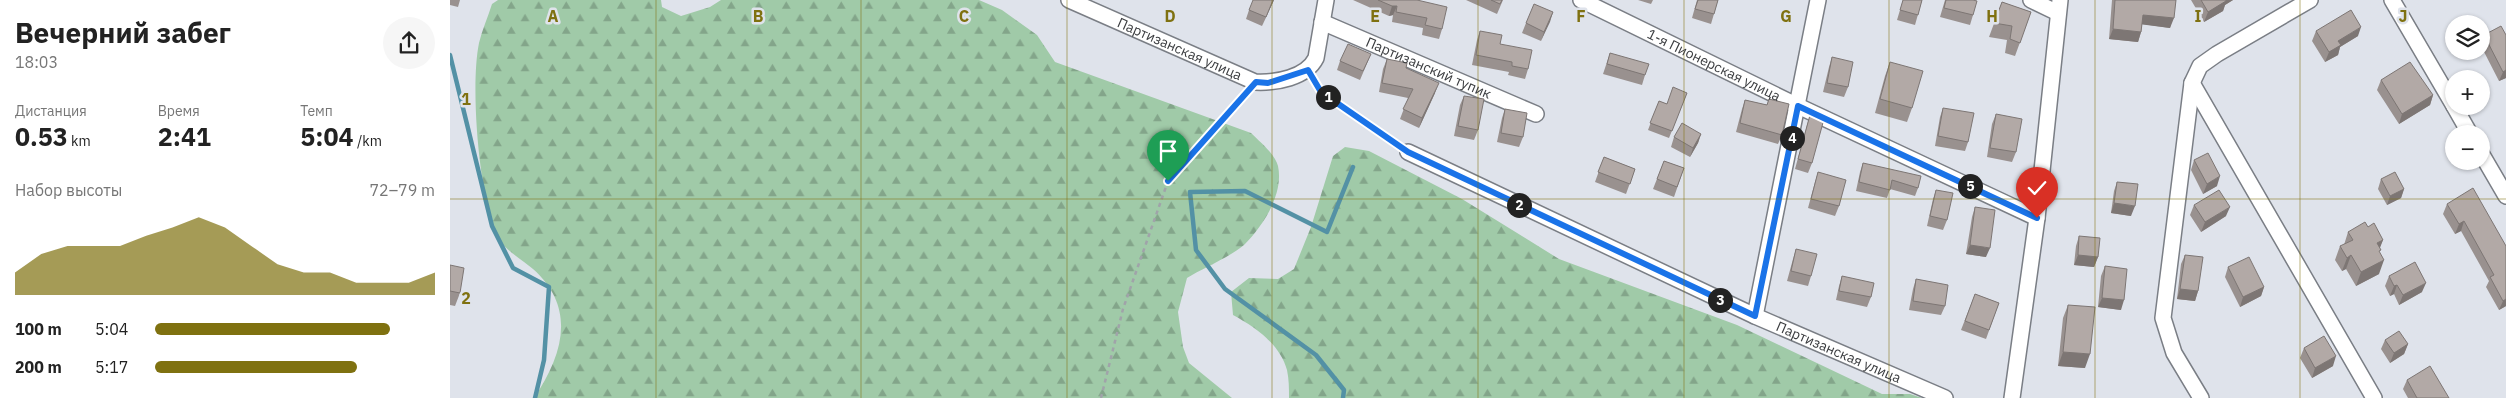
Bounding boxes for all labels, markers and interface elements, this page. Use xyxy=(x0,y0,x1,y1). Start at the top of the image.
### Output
text: A xyxy=(548,6,559,26)
text: B xyxy=(753,6,764,26)
text: C xyxy=(959,6,969,26)
text: D xyxy=(1164,6,1176,26)
text: E xyxy=(1370,6,1380,26)
text: F xyxy=(1576,6,1586,26)
text: G xyxy=(1780,6,1792,26)
text: H xyxy=(1986,6,1998,26)
text: I xyxy=(2195,6,2202,26)
text: J xyxy=(2399,6,2407,26)
street label: Партизанская улица xyxy=(1115,13,1245,84)
text: Вечерний забег xyxy=(15,14,231,51)
map controls xyxy=(2445,15,2490,170)
button: layers xyxy=(2445,15,2490,60)
button: share xyxy=(383,17,435,69)
street label: 1-я Пионерская улица xyxy=(1644,25,1784,105)
street label: Партизанский тупик xyxy=(1363,33,1494,103)
text: 18:03 xyxy=(15,52,58,72)
button: + xyxy=(2445,70,2490,115)
pin: 1 xyxy=(1316,84,1340,110)
text: 1 xyxy=(1324,88,1333,106)
text: 1 xyxy=(461,89,471,109)
text: Дистанция xyxy=(15,102,87,120)
text: Время xyxy=(158,102,200,120)
text: Темп xyxy=(300,102,333,120)
text: 0.53 xyxy=(15,120,68,153)
text: 2:41 xyxy=(158,120,211,153)
text: 5:04 xyxy=(300,120,354,153)
button: − xyxy=(2445,125,2490,170)
pin: 4 xyxy=(1780,126,1804,150)
text: 4 xyxy=(1788,129,1797,147)
pin xyxy=(1147,130,1189,181)
text: km xyxy=(68,132,91,150)
text: /km xyxy=(354,132,382,150)
icon: arrive xyxy=(1154,137,1182,165)
pin xyxy=(2016,167,2058,218)
pin: 5 xyxy=(1958,174,1982,198)
icon: check xyxy=(2023,174,2051,202)
text: 5 xyxy=(1966,177,1975,195)
text: Набор высоты xyxy=(15,180,122,200)
text: 72–79 m xyxy=(369,180,435,200)
pin: 2 xyxy=(1506,192,1532,218)
text: 2 xyxy=(1515,196,1524,214)
text: 2 xyxy=(461,288,471,308)
pin: 3 xyxy=(1708,288,1732,312)
text: 3 xyxy=(1716,291,1725,309)
street label: Партизанская улица xyxy=(1773,317,1904,387)
text: 100 m xyxy=(15,319,62,339)
text: 5:04 xyxy=(95,319,128,339)
text: 200 m xyxy=(15,357,62,377)
text: 5:17 xyxy=(95,357,128,377)

